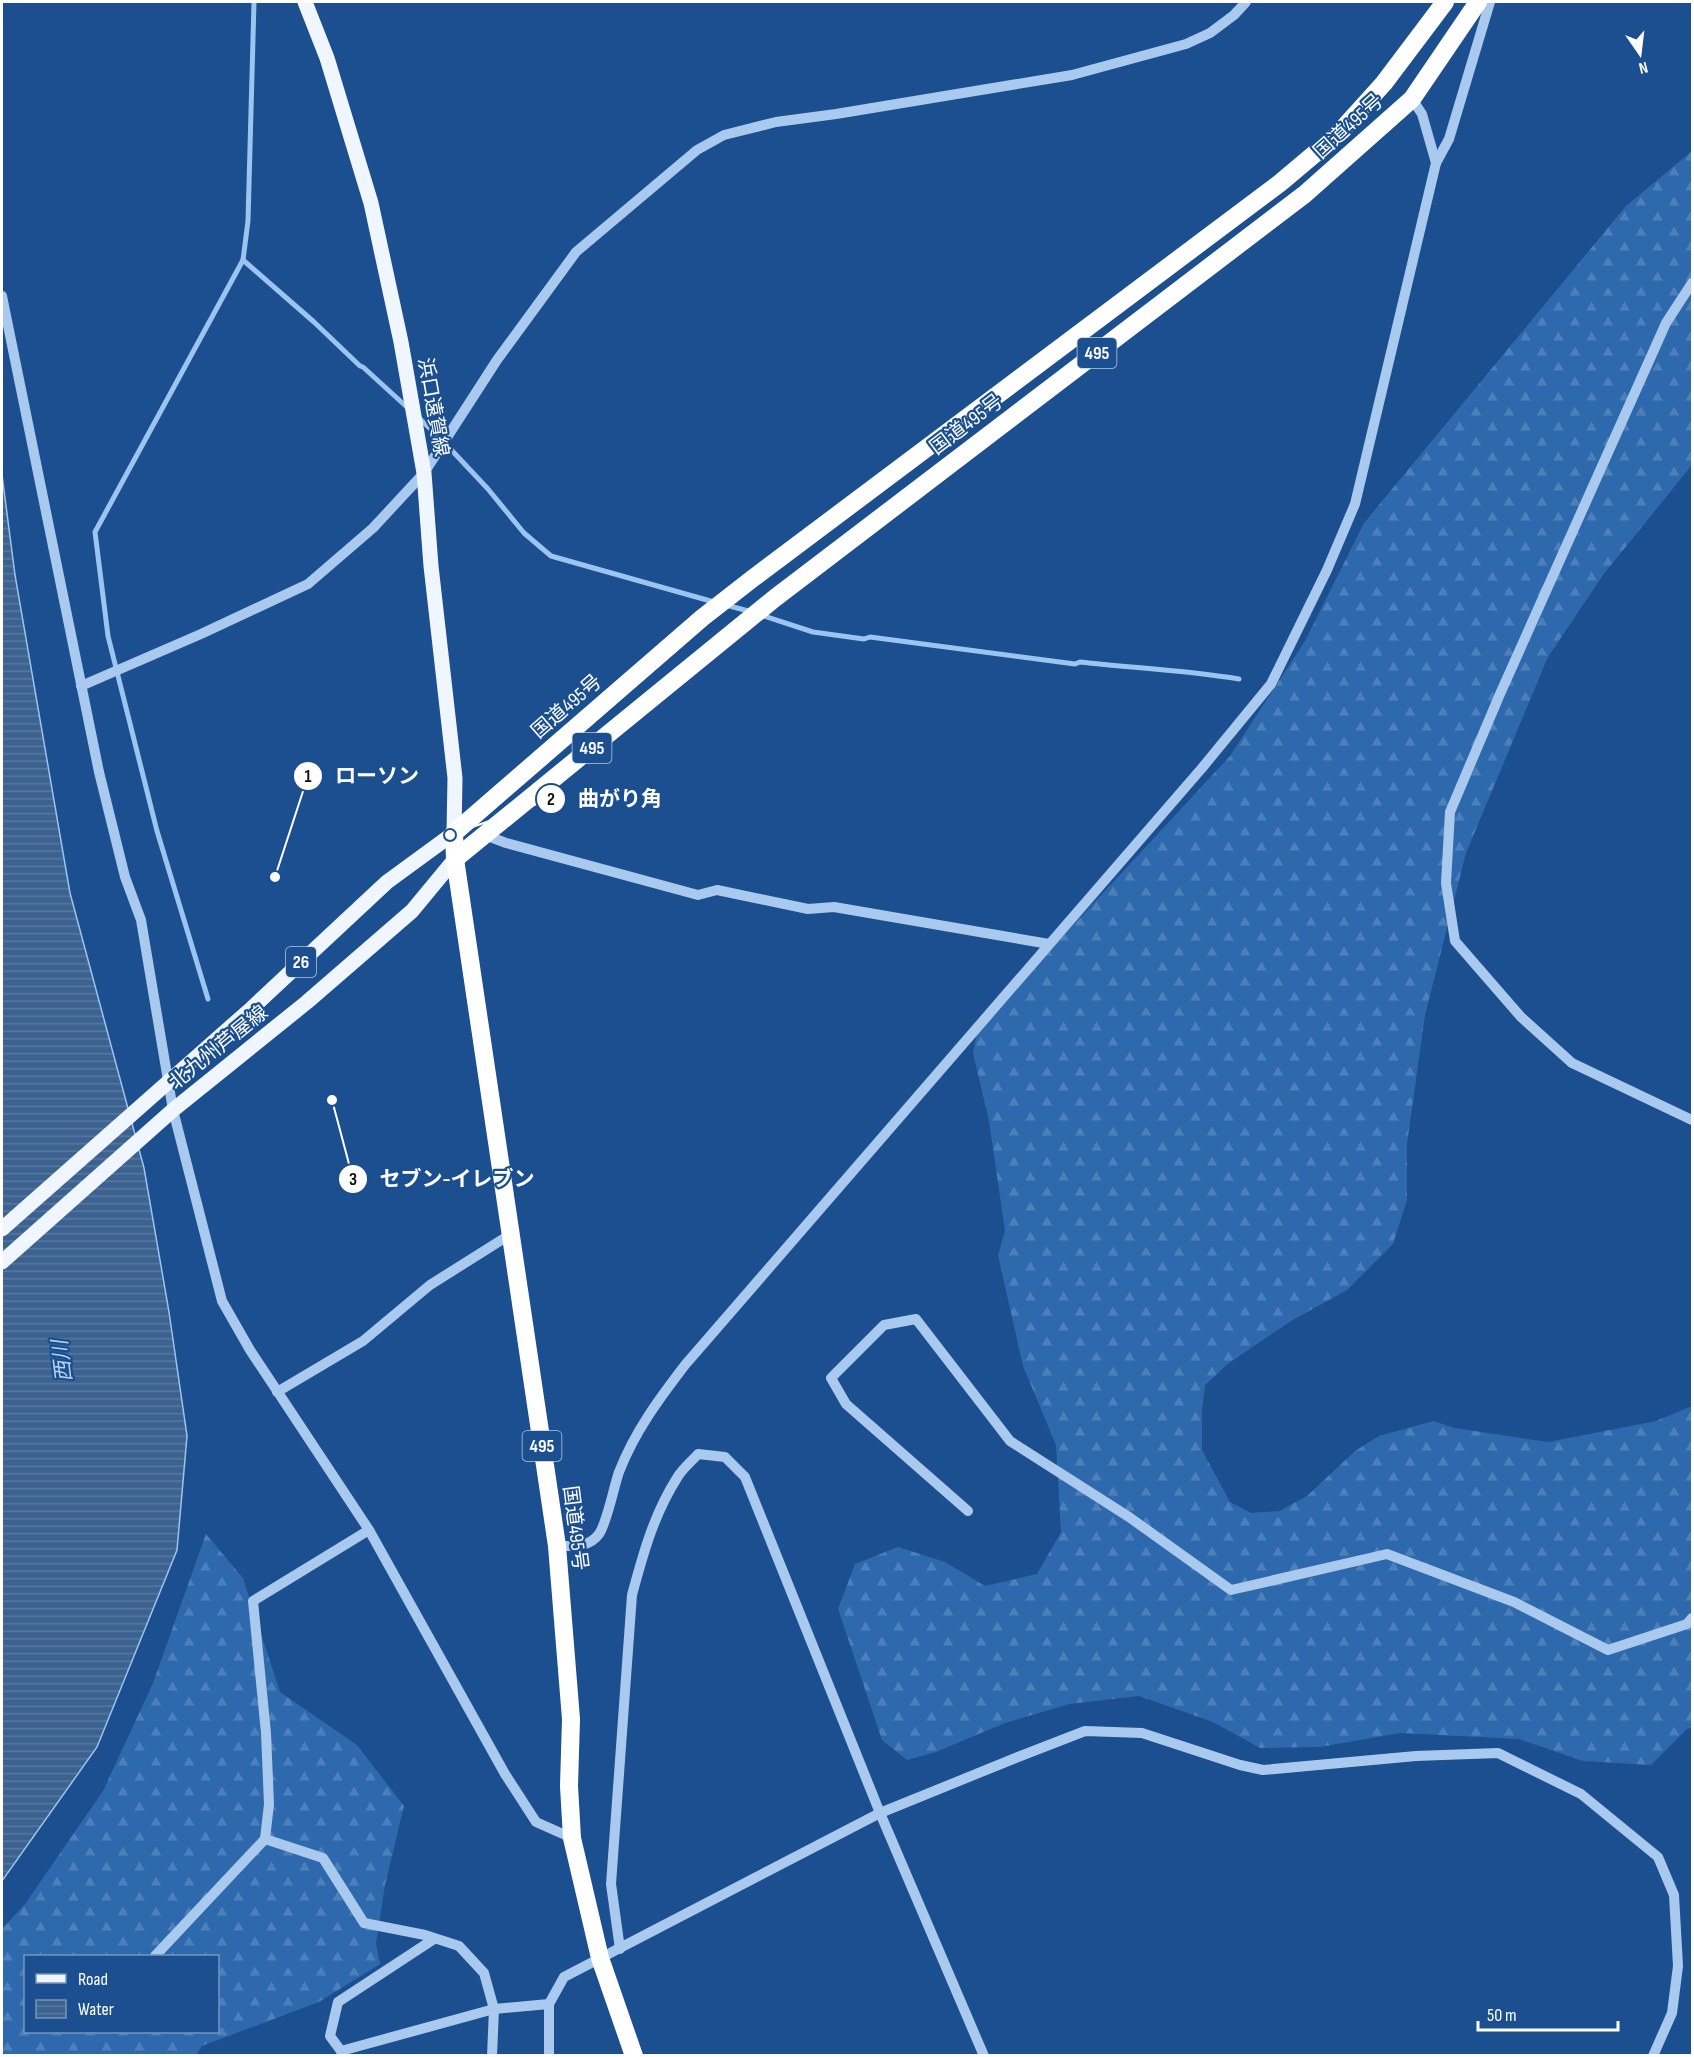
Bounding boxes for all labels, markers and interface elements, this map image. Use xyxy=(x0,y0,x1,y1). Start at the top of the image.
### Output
north arrow xyxy=(1610,24,1670,84)
text: N xyxy=(1637,57,1650,77)
street label: 国道495号 xyxy=(1309,89,1388,164)
road number: 495 xyxy=(1078,338,1116,368)
street label: 浜口遠賀線 xyxy=(413,356,454,458)
street label: 国道495号 xyxy=(925,390,1008,460)
street label: 国道495号 xyxy=(527,670,607,744)
road number: 495 xyxy=(572,733,612,763)
callout: ローソン xyxy=(293,756,431,795)
text: ローソン xyxy=(335,764,419,789)
text: 1 xyxy=(304,766,312,787)
callout: 曲がり角 xyxy=(536,779,674,818)
text: 曲がり角 xyxy=(578,787,662,812)
text: 2 xyxy=(547,789,555,810)
road number: 26 xyxy=(286,947,316,977)
street label: 北九州芦屋線 xyxy=(164,1001,273,1095)
callout: セブン-イレブン xyxy=(338,1159,547,1198)
text: セブン-イレブン xyxy=(379,1167,535,1192)
text: 3 xyxy=(349,1169,357,1190)
water label: 西川 xyxy=(47,1337,77,1383)
road number: 495 xyxy=(522,1431,562,1461)
street label: 国道495号 xyxy=(558,1484,592,1572)
legend xyxy=(24,1955,219,2033)
text: Road xyxy=(78,1969,108,1990)
scale bar xyxy=(1478,1994,1618,2032)
text: Water xyxy=(78,1999,114,2020)
text: 50 m xyxy=(1487,2005,1517,2026)

